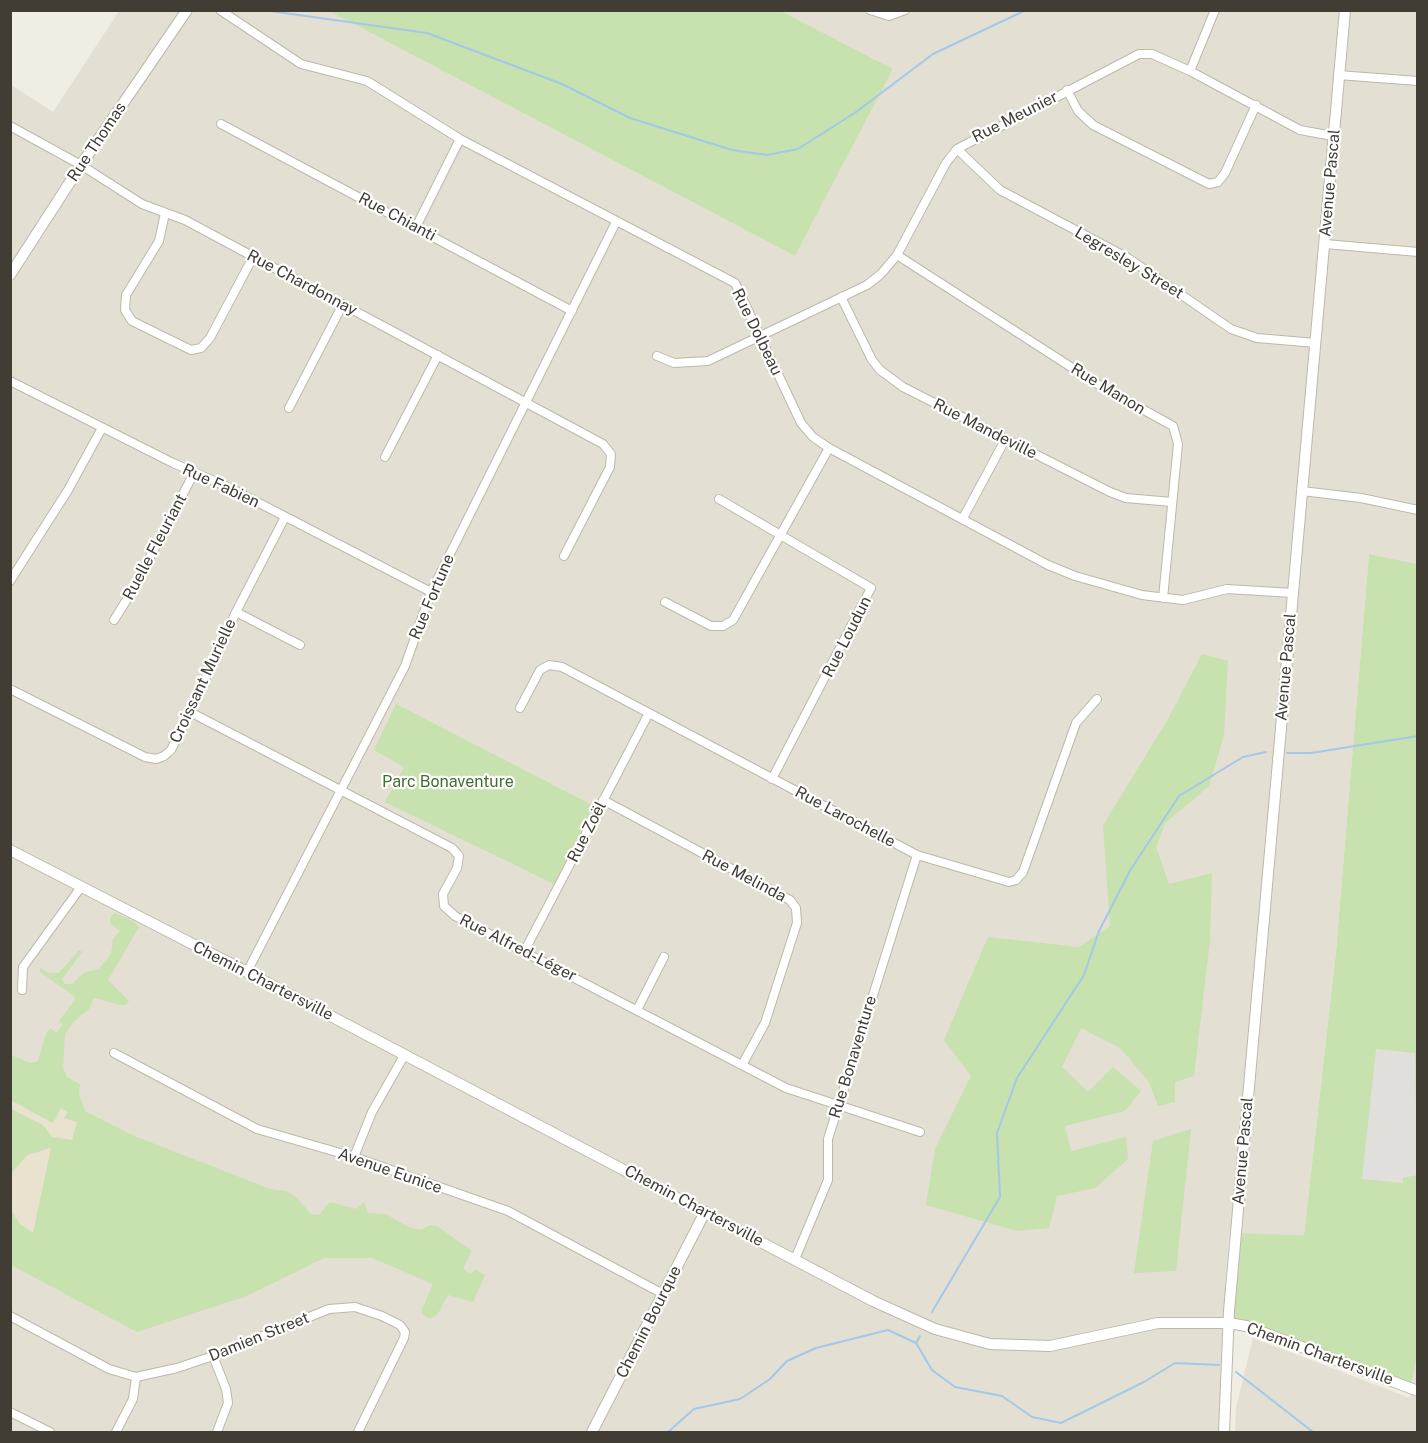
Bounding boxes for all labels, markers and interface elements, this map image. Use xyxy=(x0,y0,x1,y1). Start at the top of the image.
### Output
street label: Rue Meunier xyxy=(969,87,1061,147)
street label: Rue Thomas xyxy=(63,99,131,185)
street label: Avenue Pascal xyxy=(1316,128,1344,238)
street label: Rue Chianti xyxy=(355,189,439,245)
street label: Legresley Street xyxy=(1071,223,1187,303)
street label: Rue Chardonnay xyxy=(244,246,360,320)
street label: Rue Dolbeau xyxy=(728,285,786,379)
street label: Rue Manon xyxy=(1067,359,1149,419)
street label: Rue Mandeville xyxy=(930,395,1040,463)
street label: Rue Fabien xyxy=(179,460,263,512)
street label: Ruelle Fleuriant xyxy=(119,491,191,603)
street label: Rue Fortune xyxy=(405,551,459,643)
street label: Rue Loudun xyxy=(818,593,876,681)
street label: Avenue Pascal xyxy=(1272,612,1300,722)
street label: Croissant Murielle xyxy=(166,616,240,746)
park label: Parc Bonaventure xyxy=(382,772,514,792)
street label: Rue Larochelle xyxy=(792,782,898,852)
street label: Rue Zoël xyxy=(563,798,611,866)
street label: Rue Melinda xyxy=(699,846,789,906)
street label: Rue Alfred-Léger xyxy=(456,910,580,986)
street label: Chemin Chartersville xyxy=(190,937,336,1025)
street label: Rue Bonaventure xyxy=(825,993,881,1121)
street label: Avenue Pascal xyxy=(1229,1096,1257,1206)
street label: Avenue Eunice xyxy=(335,1144,445,1198)
street label: Chemin Chartersville xyxy=(621,1161,767,1251)
street label: Chemin Bourque xyxy=(612,1263,686,1381)
street label: Damien Street xyxy=(206,1308,312,1366)
street label: Chemin Chartersville xyxy=(1244,1318,1396,1390)

